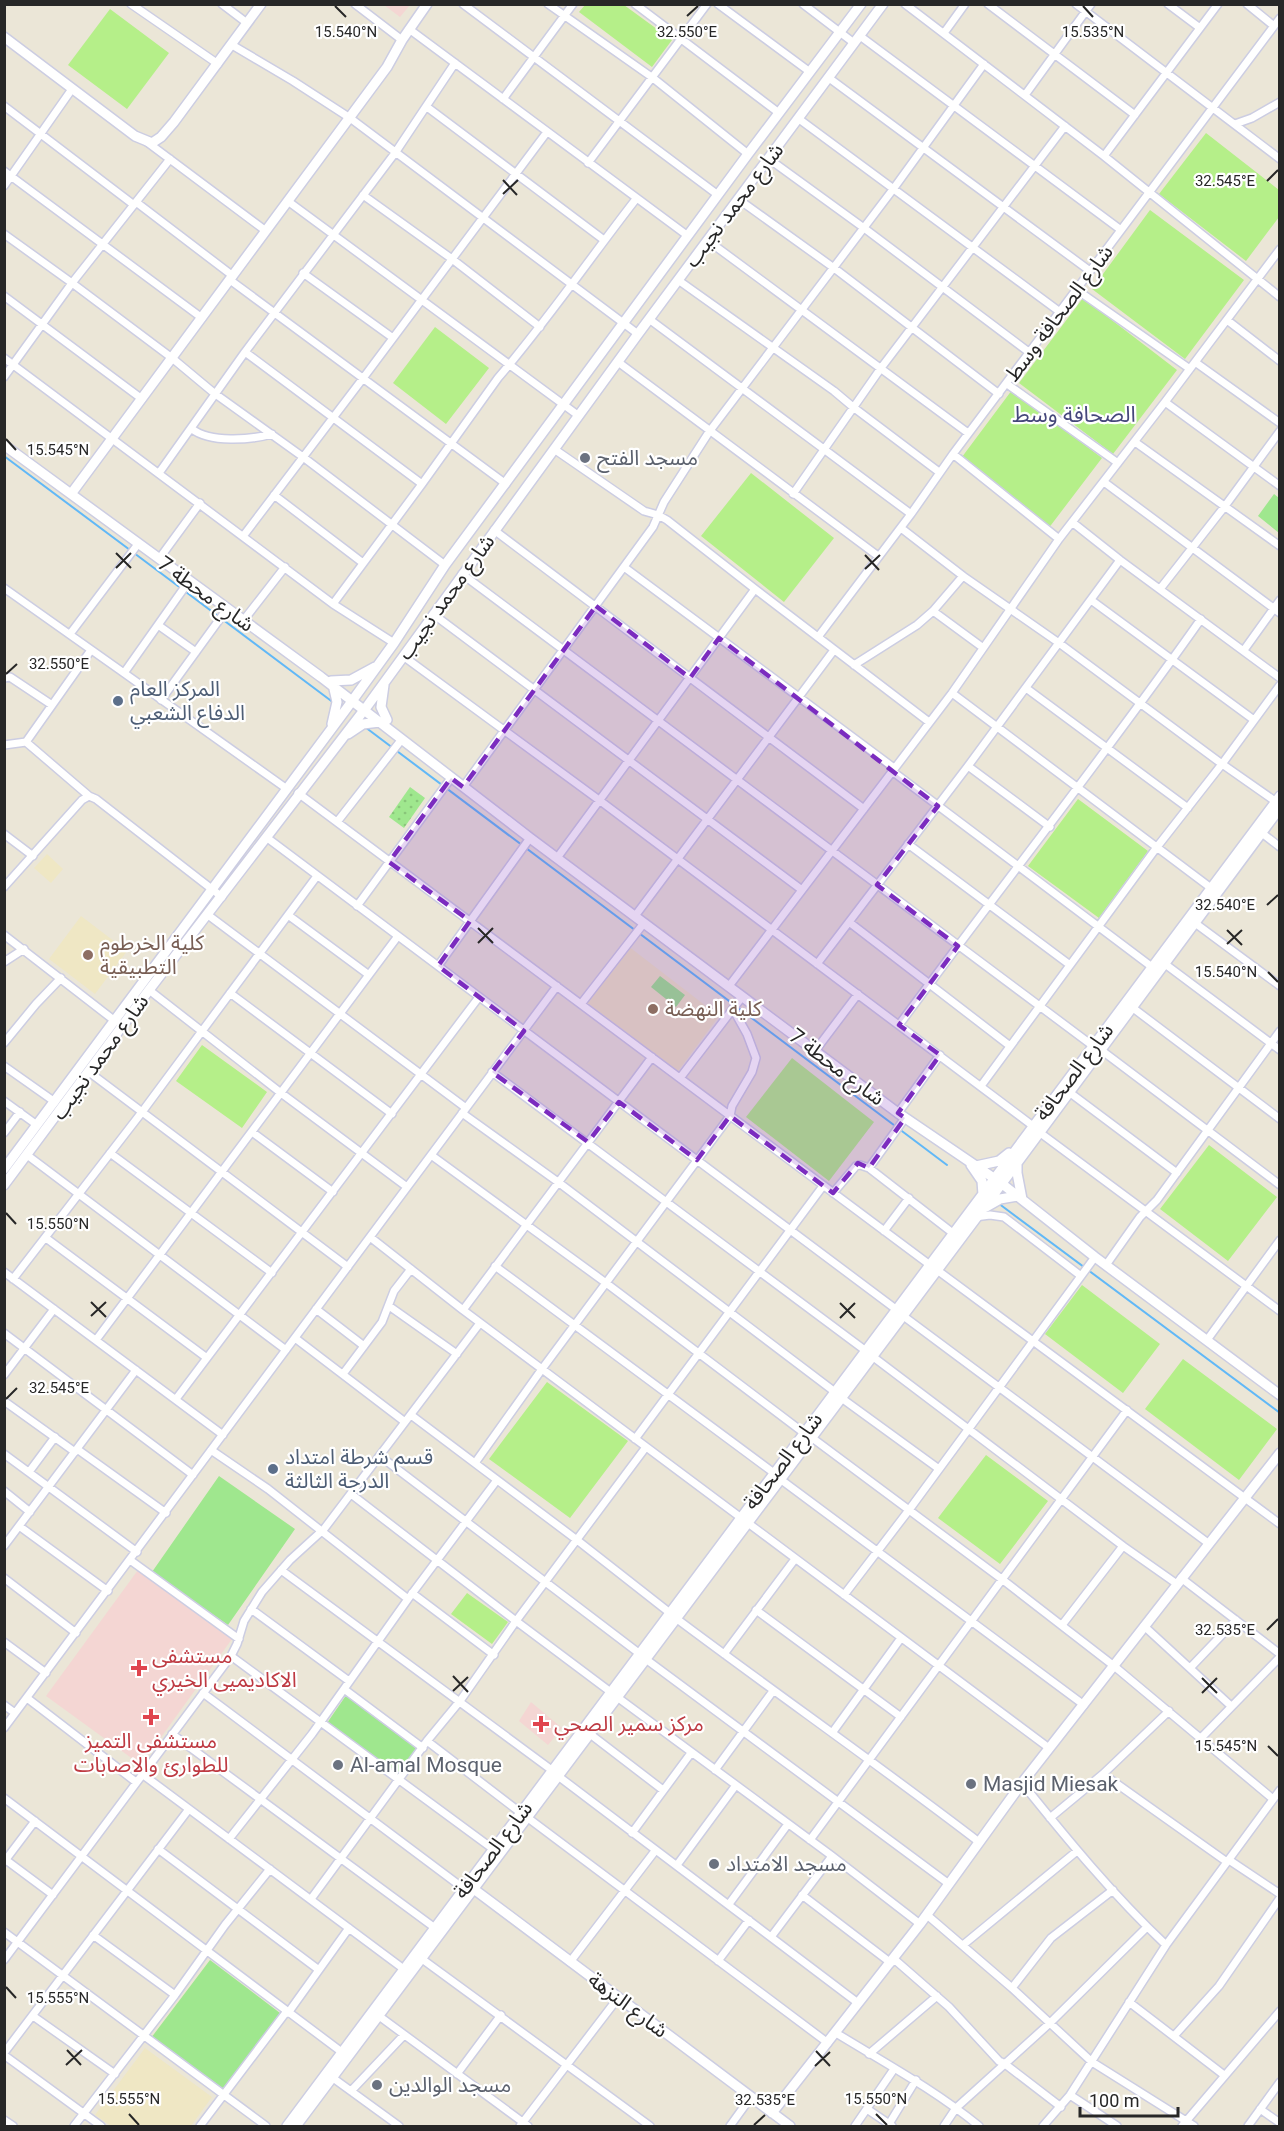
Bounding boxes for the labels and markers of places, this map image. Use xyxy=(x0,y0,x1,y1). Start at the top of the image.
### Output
place label: مسجد الفتح xyxy=(597,446,698,473)
marker: مسجد الفتح xyxy=(578,451,592,465)
place label: المركز العام الدفاع الشعبي xyxy=(130,677,245,729)
marker: المركز العام الدفاع الشعبي xyxy=(111,694,125,708)
place label: كلية الخرطوم التطبيقية xyxy=(100,931,204,979)
marker: كلية الخرطوم التطبيقية xyxy=(81,948,95,962)
place label: كلية النهضة xyxy=(665,997,762,1021)
marker: كلية النهضة xyxy=(646,1002,660,1016)
place label: قسم شرطة امتداد الدرجة الثالثة xyxy=(285,1445,433,1493)
marker: قسم شرطة امتداد الدرجة الثالثة xyxy=(266,1462,280,1476)
place label: مستشفى الاكاديميى الخيري xyxy=(152,1644,297,1696)
marker: مستشفى الاكاديميى الخيري xyxy=(130,1659,148,1677)
marker: مستشفى التميز للطوارئ والاصابات xyxy=(142,1708,160,1726)
place label: مركز سمير الصحي xyxy=(554,1712,704,1740)
marker: مركز سمير الصحي xyxy=(532,1715,550,1733)
place label: مستشفى التميز للطوارئ والاصابات xyxy=(74,1729,228,1777)
place label: Al-amal Mosque xyxy=(350,1753,502,1777)
marker: Al-amal Mosque xyxy=(331,1758,345,1772)
place label: Masjid Miesak xyxy=(983,1772,1119,1796)
marker: Masjid Miesak xyxy=(964,1777,978,1791)
place label: مسجد الامتداد xyxy=(726,1852,847,1876)
marker: مسجد الامتداد xyxy=(707,1857,721,1871)
place label: مسجد الوالدين xyxy=(389,2073,511,2097)
marker: مسجد الوالدين xyxy=(370,2078,384,2092)

